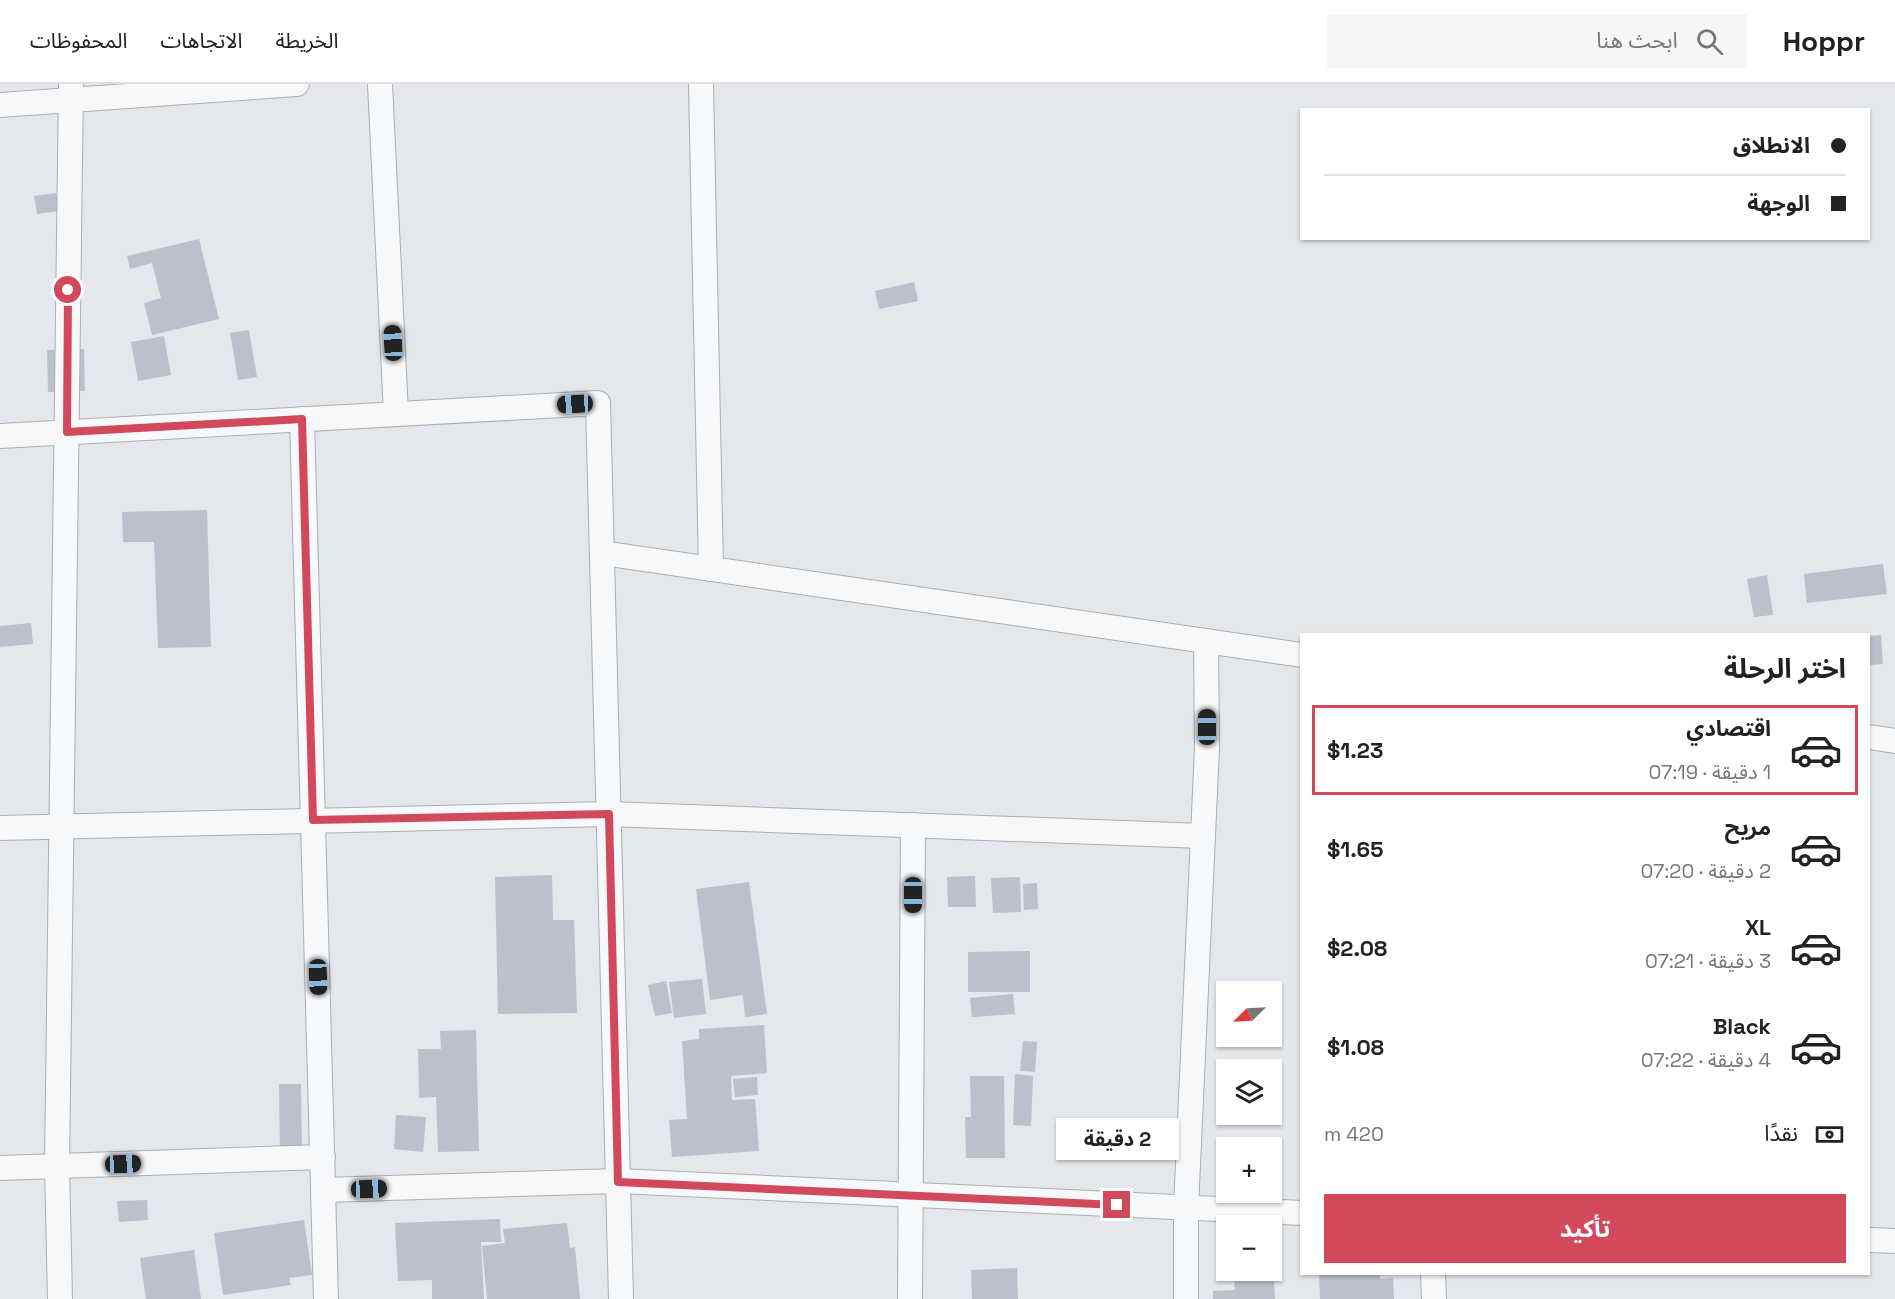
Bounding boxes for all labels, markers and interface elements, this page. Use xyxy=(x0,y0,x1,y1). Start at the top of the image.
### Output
search box xyxy=(1327,14,1747,68)
text: Hoppr xyxy=(1783,23,1865,59)
icon: search xyxy=(1693,25,1726,58)
text: ابحث هنا xyxy=(1596,26,1678,54)
text: المحفوظات xyxy=(30,27,127,54)
text: الاتجاهات xyxy=(160,27,242,54)
text: الخريطة xyxy=(275,27,338,54)
text: الانطلاق xyxy=(1733,131,1810,159)
text: الوجهة xyxy=(1747,189,1810,217)
route start xyxy=(54,276,81,303)
car xyxy=(383,325,403,361)
car xyxy=(557,394,593,414)
text: اختر الرحلة xyxy=(1724,651,1846,686)
car xyxy=(1198,709,1216,745)
text: اقتصادي xyxy=(1686,714,1771,742)
icon: car xyxy=(1789,723,1843,777)
text: $1.23 xyxy=(1327,736,1383,764)
text: 1 دقيقة · 07:19 xyxy=(1648,759,1771,785)
text: مريح xyxy=(1725,813,1771,841)
icon: car xyxy=(1789,822,1843,876)
text: $1.65 xyxy=(1327,835,1383,863)
text: 2 دقيقة · 07:20 xyxy=(1641,858,1771,884)
car xyxy=(904,877,922,913)
text: XL xyxy=(1745,913,1771,941)
icon: car xyxy=(1789,921,1843,975)
text: $2.08 xyxy=(1327,934,1387,962)
text: 3 دقيقة · 07:21 xyxy=(1645,948,1771,974)
car xyxy=(308,959,328,995)
north arrow xyxy=(1216,981,1282,1047)
map controls xyxy=(1216,981,1282,1281)
text: Black xyxy=(1713,1012,1771,1040)
icon: car xyxy=(1789,1020,1843,1074)
text: $1.08 xyxy=(1327,1033,1384,1061)
text: 4 دقيقة · 07:22 xyxy=(1641,1047,1771,1073)
button: layers xyxy=(1216,1059,1282,1125)
callout: 2 دقيقة xyxy=(1056,1118,1178,1160)
icon: cash xyxy=(1813,1118,1846,1151)
text: نقدًا xyxy=(1764,1119,1798,1147)
text: 420 m xyxy=(1324,1121,1384,1147)
text: 2 دقيقة xyxy=(1084,1126,1151,1152)
button: + xyxy=(1216,1137,1282,1203)
car xyxy=(105,1154,141,1174)
car xyxy=(351,1179,387,1199)
route end xyxy=(1103,1191,1130,1218)
button: تأكيد xyxy=(1324,1194,1846,1263)
button: − xyxy=(1216,1215,1282,1281)

